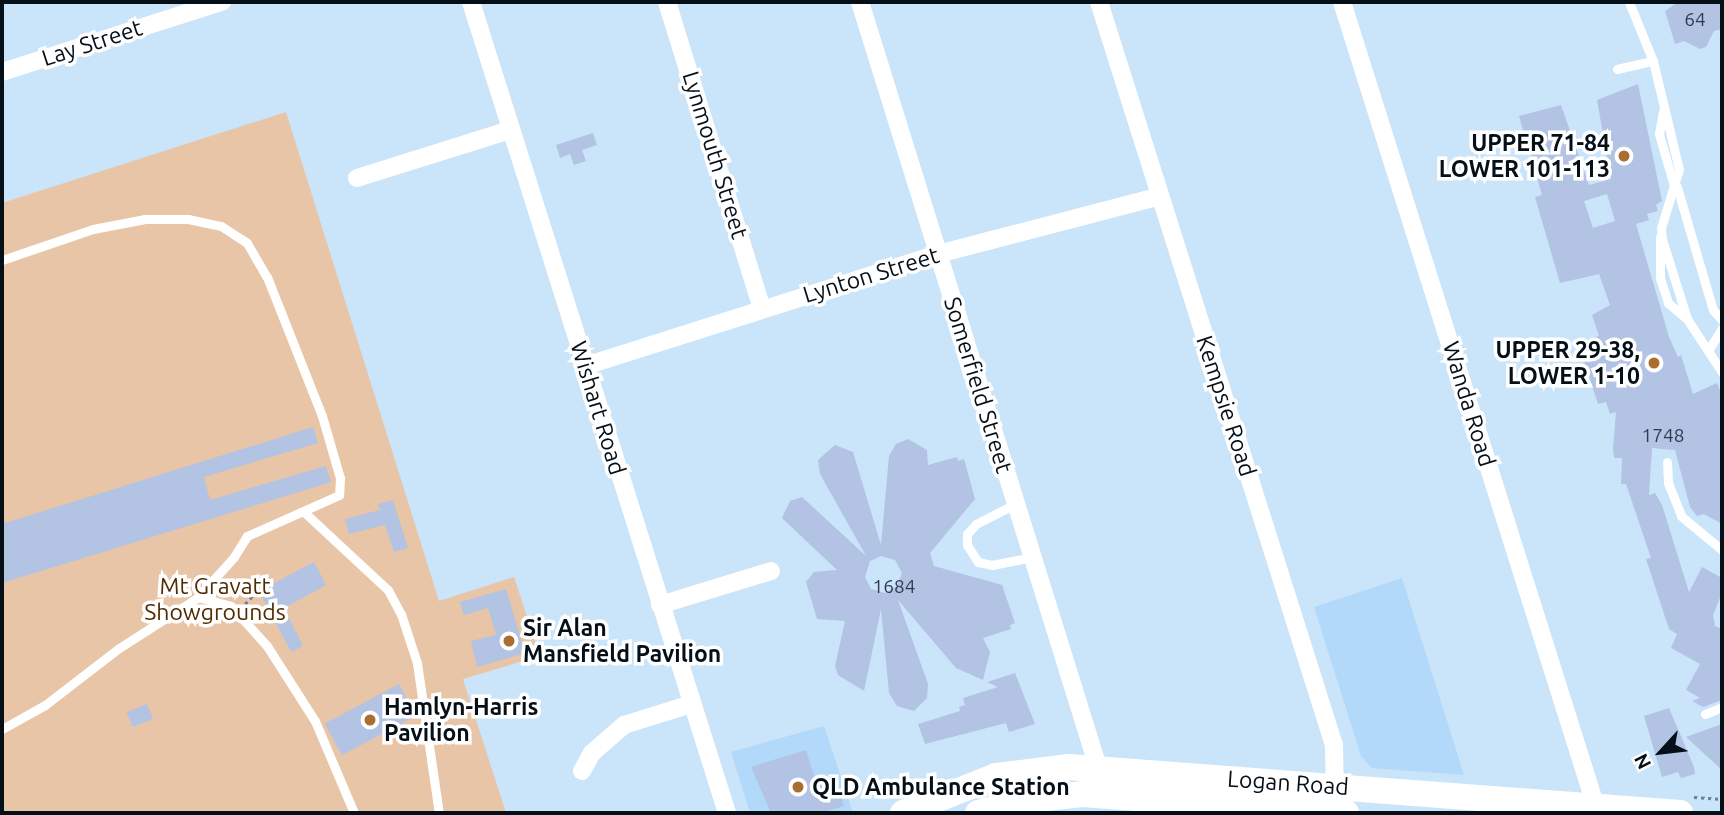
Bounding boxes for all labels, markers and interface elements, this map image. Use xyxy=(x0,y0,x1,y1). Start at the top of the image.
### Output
house number: 64 xyxy=(1684,9,1706,31)
street label: Lay Street xyxy=(38,14,146,72)
street label: Lynmouth Street xyxy=(676,68,754,242)
place label: UPPER 71-84 LOWER 101-113 xyxy=(1439,129,1610,183)
marker: UPPER 71-84 LOWER 101-113 xyxy=(1616,148,1632,164)
street label: Lynton Street xyxy=(800,241,942,309)
street label: Somerfield Street xyxy=(938,294,1018,476)
street label: Kempsie Road xyxy=(1190,332,1262,480)
place label: UPPER 29-38, LOWER 1-10 xyxy=(1495,336,1640,390)
street label: Wishart Road xyxy=(565,338,631,478)
street label: Wanda Road xyxy=(1437,338,1501,470)
marker: UPPER 29-38, LOWER 1-10 xyxy=(1646,355,1662,371)
house number: 1748 xyxy=(1642,425,1684,447)
park label: Mt Gravatt Showgrounds xyxy=(144,572,286,626)
house number: 1684 xyxy=(873,576,915,598)
place label: Sir Alan Mansfield Pavilion xyxy=(523,614,721,668)
marker: Sir Alan Mansfield Pavilion xyxy=(501,633,517,649)
place label: Hamlyn-Harris Pavilion xyxy=(384,693,538,747)
marker: Hamlyn-Harris Pavilion xyxy=(362,712,378,728)
north arrow xyxy=(1626,717,1696,787)
text: N xyxy=(1629,750,1655,773)
street label: Logan Road xyxy=(1226,765,1350,801)
place label: QLD Ambulance Station xyxy=(812,773,1070,801)
marker: QLD Ambulance Station xyxy=(790,779,806,795)

